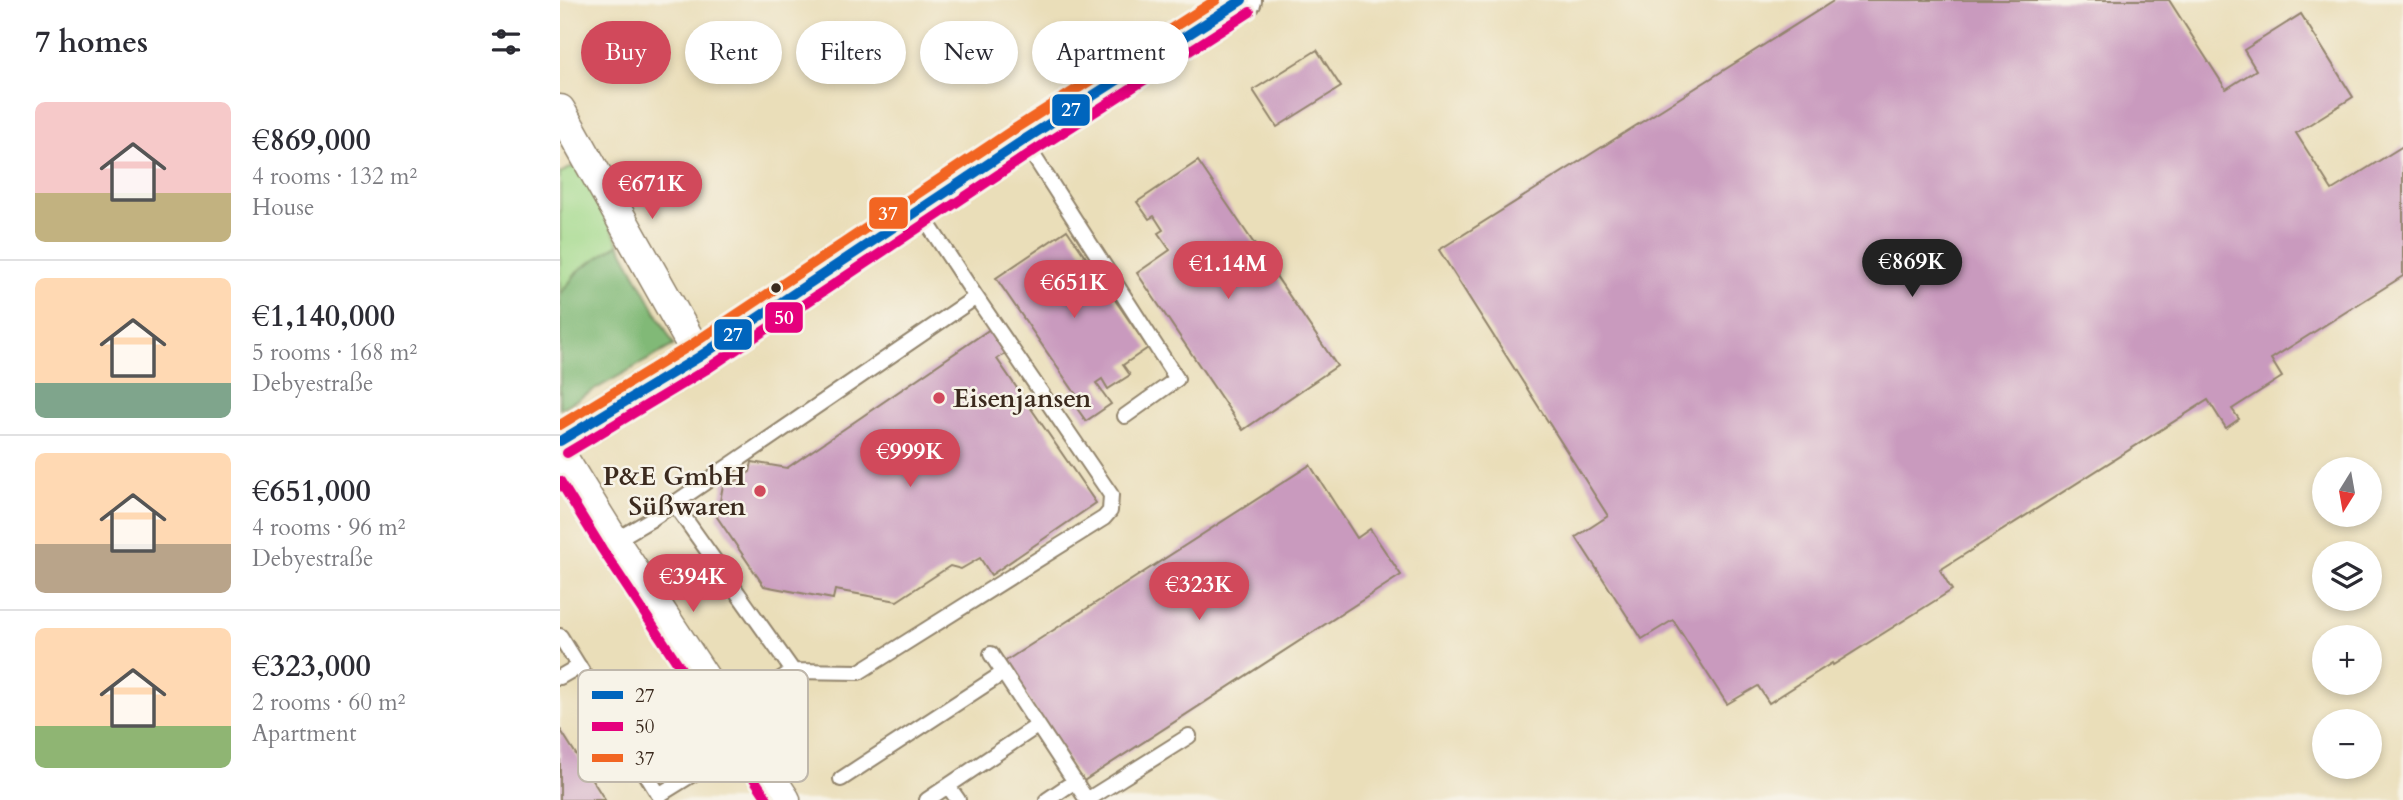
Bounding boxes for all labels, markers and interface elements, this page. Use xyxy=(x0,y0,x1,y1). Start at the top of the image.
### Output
chip: Buy xyxy=(581,21,671,84)
chip: Rent xyxy=(685,21,782,84)
chip: Filters xyxy=(796,21,906,84)
chip: New xyxy=(920,21,1018,84)
chip: Apartment xyxy=(1032,21,1189,84)
text: 7 homes xyxy=(35,22,148,63)
icon: filters xyxy=(487,23,525,61)
line badge: 27 xyxy=(1051,93,1091,127)
text: 27 xyxy=(1061,97,1081,123)
text: €869,000 xyxy=(252,120,371,161)
icon: home xyxy=(91,130,175,214)
text: 4 rooms · 132 m² xyxy=(252,161,417,192)
pin: €671K xyxy=(603,162,701,221)
text: €671K xyxy=(618,168,686,199)
text: House xyxy=(252,192,314,223)
line badge: 37 xyxy=(868,196,909,230)
text: 37 xyxy=(878,201,898,227)
pin: €869K xyxy=(1863,240,1961,299)
pin: €1.14M xyxy=(1171,242,1285,301)
text: €869K xyxy=(1878,246,1946,277)
text: €1.14M xyxy=(1189,248,1267,279)
pin: €651K xyxy=(1025,260,1123,320)
text: €651K xyxy=(1040,267,1108,298)
unlabelled marker xyxy=(769,281,783,295)
text: €1,140,000 xyxy=(252,296,395,337)
line badge: 50 xyxy=(764,301,804,334)
text: 50 xyxy=(774,305,794,331)
icon: home xyxy=(91,306,175,390)
line badge: 27 xyxy=(713,318,753,351)
text: 27 xyxy=(723,322,743,348)
text: 5 rooms · 168 m² xyxy=(252,337,417,368)
text: Debyestraße xyxy=(252,368,374,399)
place label: Eisenjansen xyxy=(953,381,1092,416)
marker: Eisenjansen xyxy=(931,390,947,406)
pin: €999K xyxy=(861,430,959,489)
text: €999K xyxy=(876,436,944,467)
north arrow xyxy=(2312,457,2382,527)
map controls xyxy=(2312,457,2382,779)
place label: P&E GmbH Süßwaren xyxy=(603,459,746,524)
text: €651,000 xyxy=(252,471,371,512)
icon: home xyxy=(91,481,175,565)
marker: P&E GmbH Süßwaren xyxy=(752,483,768,499)
text: 4 rooms · 96 m² xyxy=(252,512,405,543)
button: layers xyxy=(2312,541,2382,611)
text: Debyestraße xyxy=(252,543,374,574)
pin: €394K xyxy=(644,554,742,614)
text: €394K xyxy=(659,561,727,592)
pin: €323K xyxy=(1150,562,1248,622)
text: €323K xyxy=(1165,569,1233,600)
button: + xyxy=(2312,625,2382,695)
text: €323,000 xyxy=(252,646,371,687)
icon: home xyxy=(91,656,175,740)
legend xyxy=(578,670,808,782)
text: 27 xyxy=(635,683,655,709)
text: 2 rooms · 60 m² xyxy=(252,687,405,718)
button: − xyxy=(2312,709,2382,779)
text: 50 xyxy=(635,714,655,740)
text: Apartment xyxy=(252,718,356,749)
text: 37 xyxy=(635,746,655,772)

